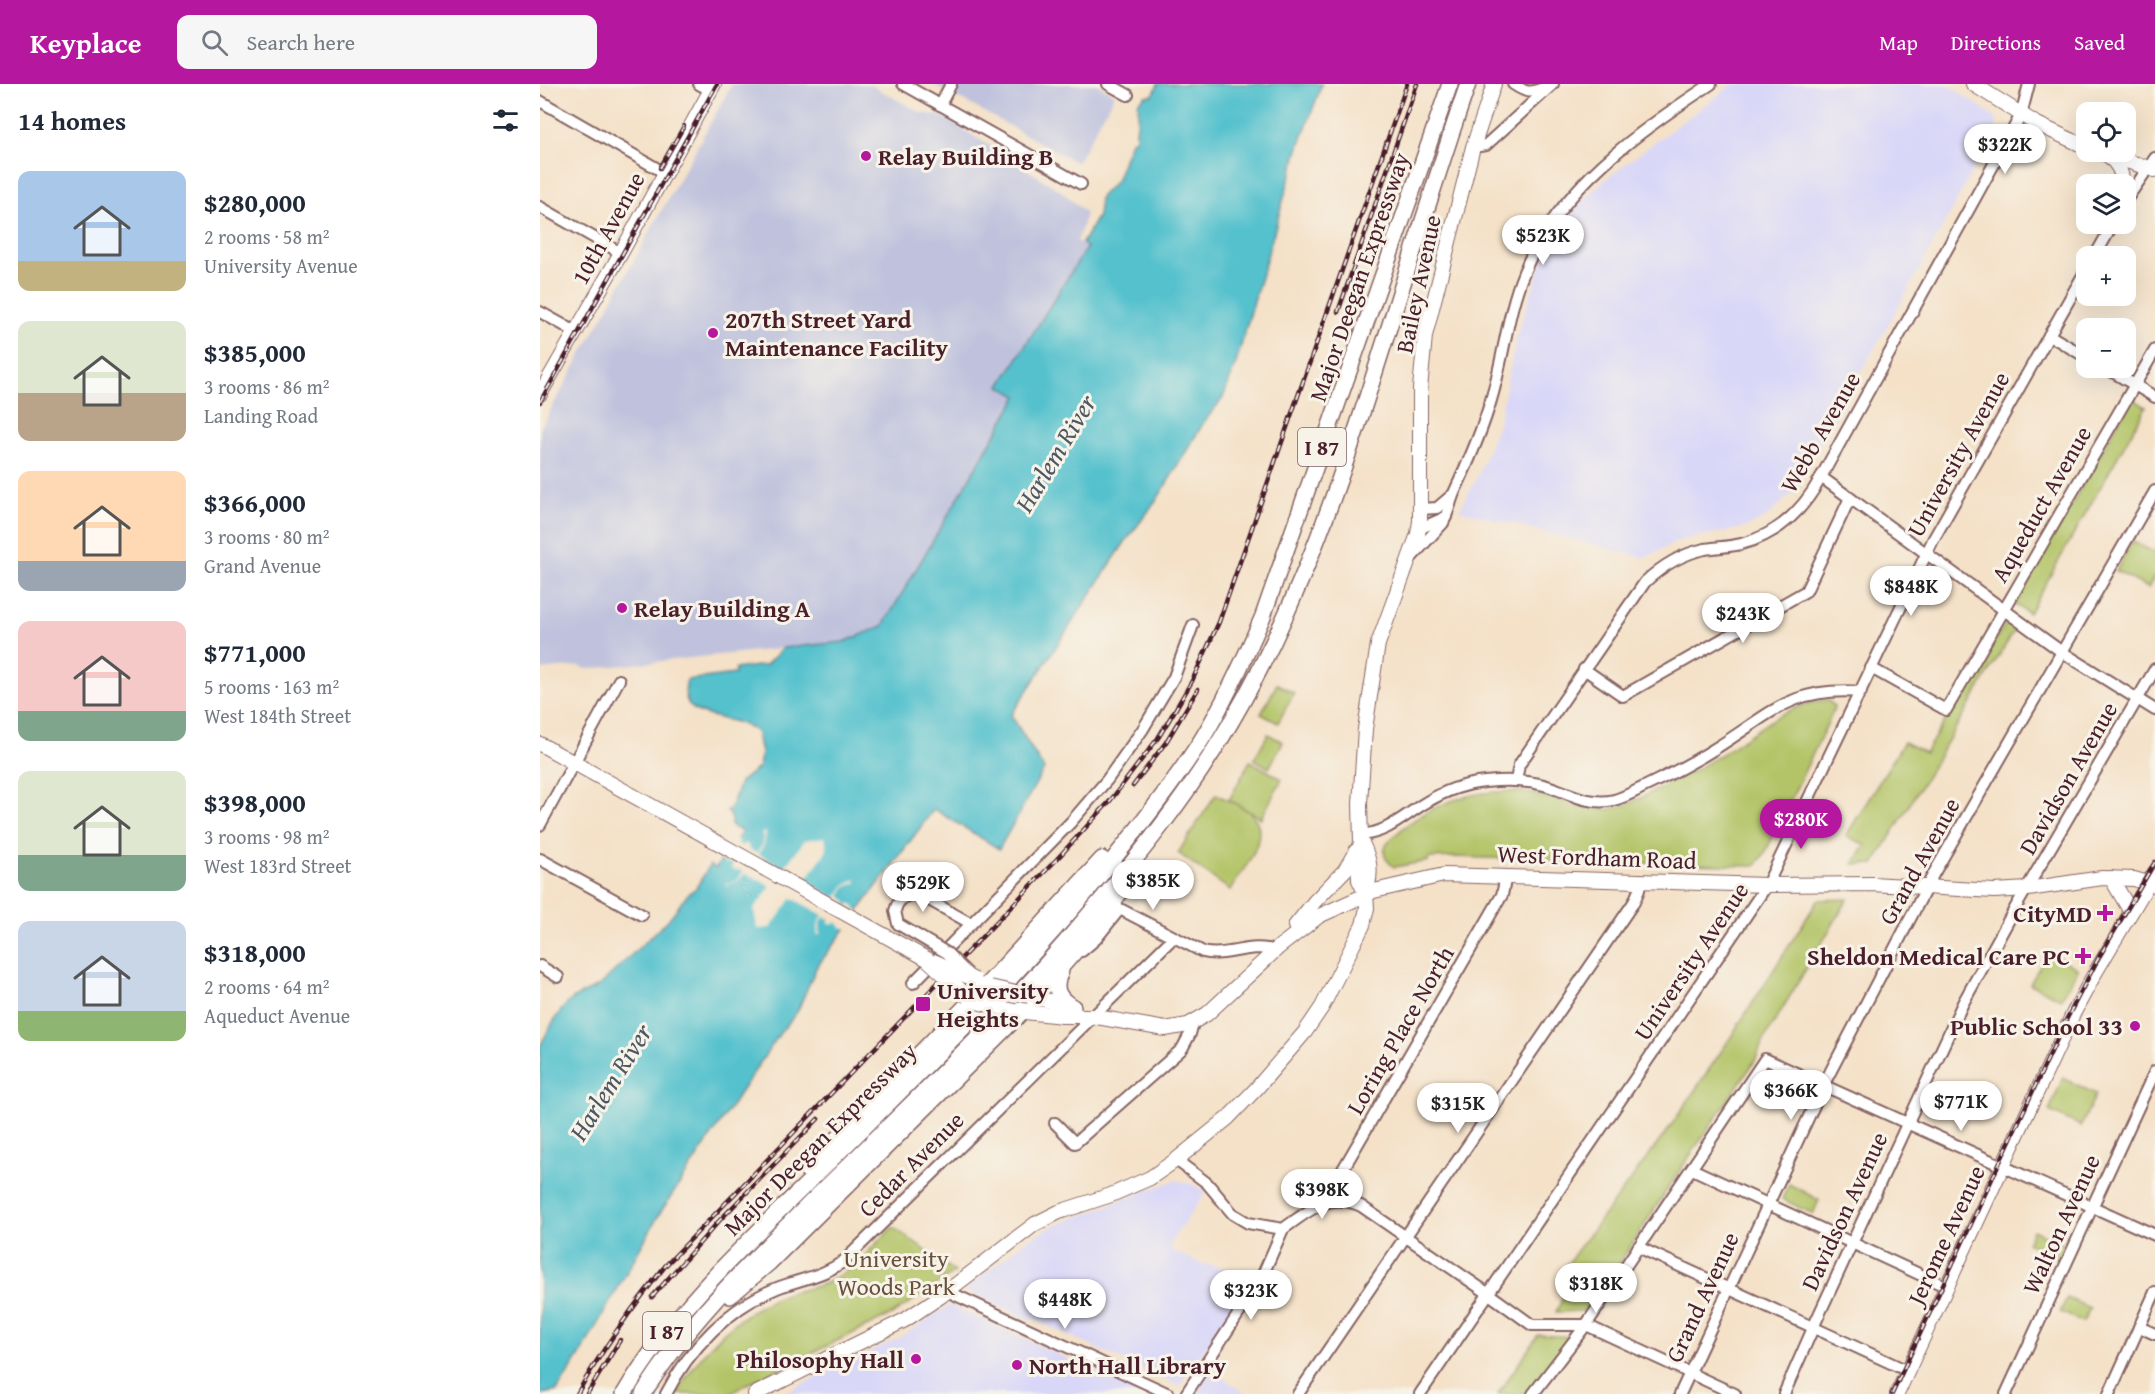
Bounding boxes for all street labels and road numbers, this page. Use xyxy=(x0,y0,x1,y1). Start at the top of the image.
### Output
street label: Major Deegan Expressway xyxy=(1300,148,1418,406)
street label: 10th Avenue xyxy=(563,165,653,291)
street label: Bailey Avenue xyxy=(1386,212,1450,356)
street label: Webb Avenue xyxy=(1771,365,1869,499)
street label: University Avenue xyxy=(1898,365,2018,543)
street label: Aqueduct Avenue xyxy=(1982,419,2100,589)
road number: I 87 xyxy=(1298,428,1346,466)
street label: Davidson Avenue xyxy=(2010,695,2126,861)
street label: Grand Avenue xyxy=(1870,791,1968,931)
street label: West Fordham Road xyxy=(1497,836,1697,878)
street label: University Avenue xyxy=(1625,875,1757,1047)
street label: Loring Place North xyxy=(1338,939,1463,1121)
street label: Major Deegan Expressway xyxy=(715,1034,925,1244)
street label: Cedar Avenue xyxy=(850,1103,972,1225)
street label: Davidson Avenue xyxy=(1792,1126,1896,1296)
street label: Walton Avenue xyxy=(2013,1148,2109,1300)
street label: Jerome Avenue xyxy=(1897,1159,1994,1313)
street label: Grand Avenue xyxy=(1656,1226,1748,1368)
road number: I 87 xyxy=(643,1312,691,1350)

